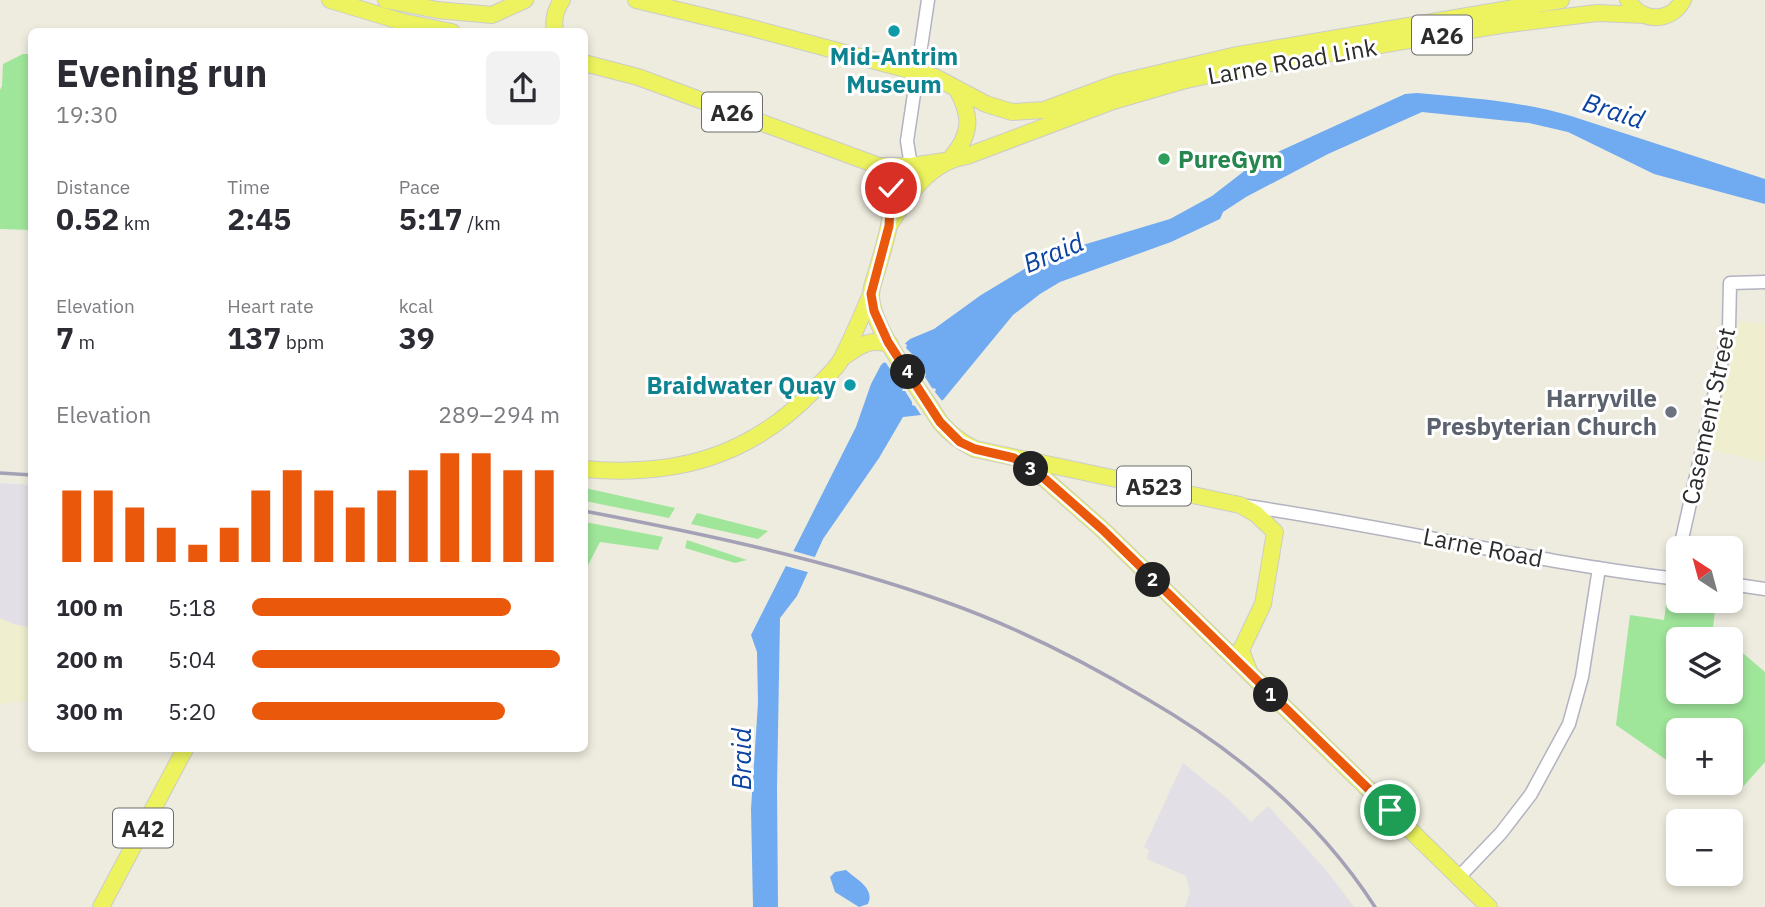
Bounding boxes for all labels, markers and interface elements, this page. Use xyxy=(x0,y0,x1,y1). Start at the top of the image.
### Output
road number: A26 xyxy=(1412,16,1472,54)
marker: Mid-Antrim Museum xyxy=(886,23,902,39)
street label: Larne Road Link xyxy=(1205,30,1379,92)
place label: Mid-Antrim Museum xyxy=(830,40,958,100)
text: Evening run xyxy=(56,48,267,97)
button: share xyxy=(486,51,560,125)
water label: Braid xyxy=(1579,84,1650,136)
road number: A26 xyxy=(702,92,762,132)
text: 19:30 xyxy=(56,99,118,129)
place label: PureGym xyxy=(1178,143,1283,175)
marker: PureGym xyxy=(1156,151,1172,167)
pin xyxy=(861,158,921,218)
icon: check xyxy=(872,169,910,207)
text: Distance xyxy=(56,175,130,199)
text: Time xyxy=(227,175,270,199)
text: Pace xyxy=(399,175,440,199)
text: 0.52 xyxy=(56,199,119,238)
text: 2:45 xyxy=(227,199,291,238)
text: 5:17 xyxy=(399,199,463,238)
text: km xyxy=(119,211,150,235)
text: /km xyxy=(463,211,501,235)
water label: Braid xyxy=(1018,224,1089,280)
text: Elevation xyxy=(56,294,135,318)
text: Heart rate xyxy=(227,294,314,318)
text: kcal xyxy=(399,294,433,318)
text: 7 xyxy=(56,318,74,357)
text: 137 xyxy=(227,318,281,357)
text: 39 xyxy=(399,318,435,357)
street label: Casement Street xyxy=(1674,325,1742,507)
text: m xyxy=(74,330,95,354)
text: bpm xyxy=(281,330,324,354)
pin: 4 xyxy=(890,354,926,390)
text: 4 xyxy=(902,359,913,383)
place label: Braidwater Quay xyxy=(647,369,836,401)
marker: Braidwater Quay xyxy=(842,377,858,393)
place label: Harryville Presbyterian Church xyxy=(1426,382,1657,442)
text: Elevation xyxy=(56,399,151,429)
text: 289–294 m xyxy=(438,399,560,429)
marker: Harryville Presbyterian Church xyxy=(1663,404,1679,420)
pin: 3 xyxy=(1014,452,1048,486)
text: 3 xyxy=(1025,456,1036,480)
road number: A523 xyxy=(1117,466,1191,506)
street label: Larne Road xyxy=(1420,520,1546,574)
north arrow xyxy=(1666,536,1743,612)
map controls xyxy=(1666,536,1743,886)
pin: 2 xyxy=(1136,562,1170,598)
text: 2 xyxy=(1147,567,1158,591)
text: 100 m xyxy=(56,592,123,622)
text: 5:18 xyxy=(168,592,216,622)
button: layers xyxy=(1666,627,1743,704)
text: 200 m xyxy=(56,644,123,674)
text: 5:04 xyxy=(168,644,216,674)
pin: 1 xyxy=(1254,678,1288,712)
text: 1 xyxy=(1265,682,1276,706)
text: 300 m xyxy=(56,696,123,726)
text: 5:20 xyxy=(168,696,216,726)
button: + xyxy=(1666,718,1743,795)
water label: Braid xyxy=(724,727,758,790)
pin xyxy=(1360,780,1420,840)
icon: arrive xyxy=(1371,791,1409,829)
road number: A42 xyxy=(113,808,173,848)
button: − xyxy=(1666,809,1743,886)

